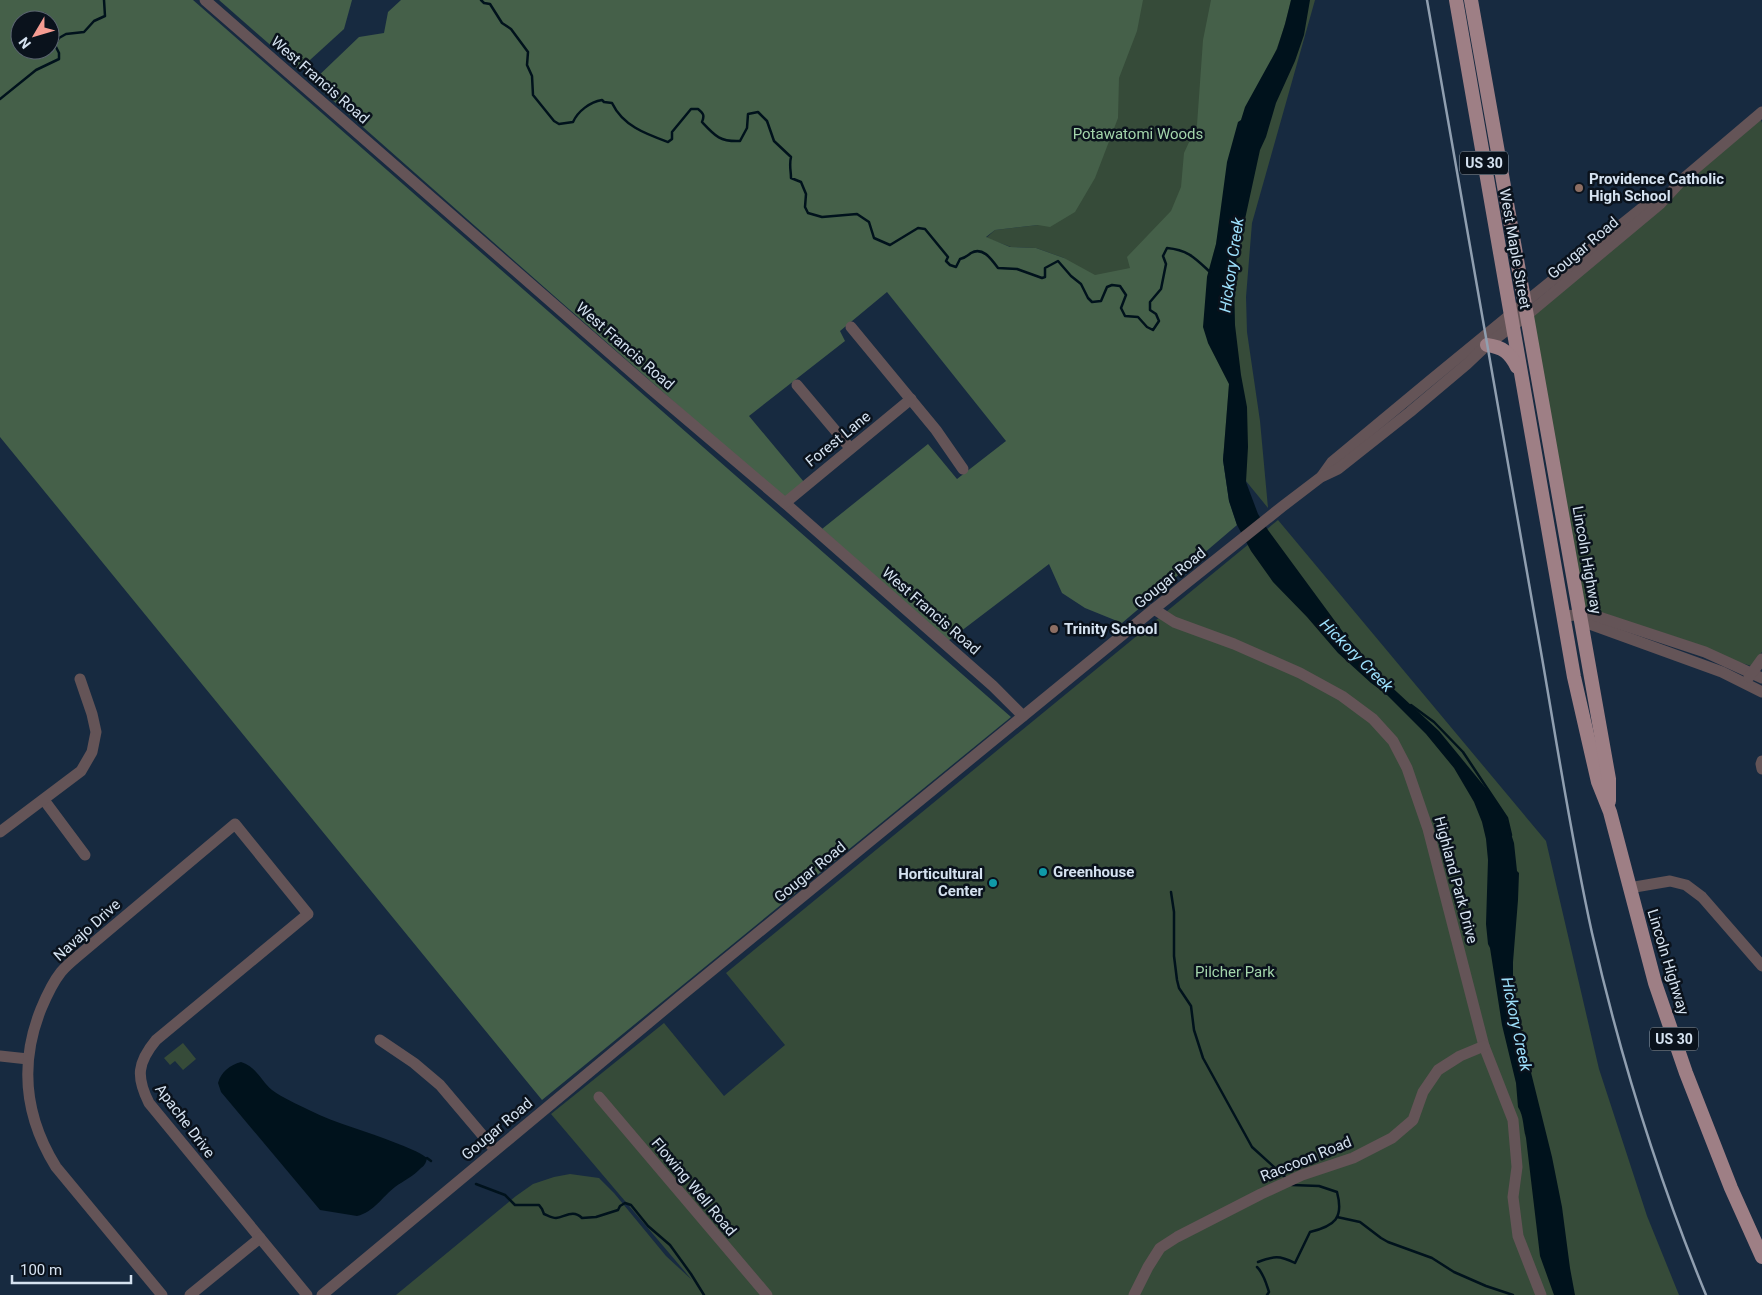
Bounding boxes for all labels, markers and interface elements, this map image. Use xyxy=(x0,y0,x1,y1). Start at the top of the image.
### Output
north arrow xyxy=(10,10,60,60)
street label: West Francis Road xyxy=(267,32,373,128)
text: N xyxy=(15,34,34,52)
park label: Potawatomi Woods xyxy=(1073,125,1203,143)
road number: US 30 xyxy=(1460,152,1508,174)
place label: Providence Catholic High School xyxy=(1589,170,1724,205)
marker: Providence Catholic High School xyxy=(1573,182,1585,194)
street label: West Maple Street xyxy=(1496,187,1534,311)
street label: Gougar Road xyxy=(1544,213,1622,283)
water label: Hickory Creek xyxy=(1215,215,1248,314)
street label: West Francis Road xyxy=(572,298,678,394)
street label: Forest Lane xyxy=(802,407,874,471)
street label: Lincoln Highway xyxy=(1569,505,1605,615)
street label: Gougar Road xyxy=(1131,544,1209,612)
street label: West Francis Road xyxy=(878,563,984,659)
water label: Hickory Creek xyxy=(1316,615,1398,697)
place label: Trinity School xyxy=(1064,620,1157,638)
marker: Trinity School xyxy=(1048,623,1060,635)
street label: Highland Park Drive xyxy=(1430,814,1482,946)
street label: Gougar Road xyxy=(771,838,849,906)
place label: Greenhouse xyxy=(1053,863,1134,881)
place label: Horticultural Center xyxy=(898,865,983,900)
marker: Greenhouse xyxy=(1037,866,1049,878)
marker: Horticultural Center xyxy=(987,877,999,889)
street label: Navajo Drive xyxy=(50,895,124,965)
street label: Lincoln Highway xyxy=(1643,907,1693,1017)
park label: Pilcher Park xyxy=(1195,963,1275,981)
water label: Hickory Creek xyxy=(1497,975,1536,1074)
road number: US 30 xyxy=(1650,1028,1698,1050)
street label: Apache Drive xyxy=(151,1080,219,1162)
street label: Gougar Road xyxy=(458,1094,536,1164)
street label: Raccoon Road xyxy=(1258,1133,1354,1185)
street label: Flowing Well Road xyxy=(648,1134,740,1240)
scale bar xyxy=(12,1252,131,1284)
text: 100 m xyxy=(20,1261,62,1279)

